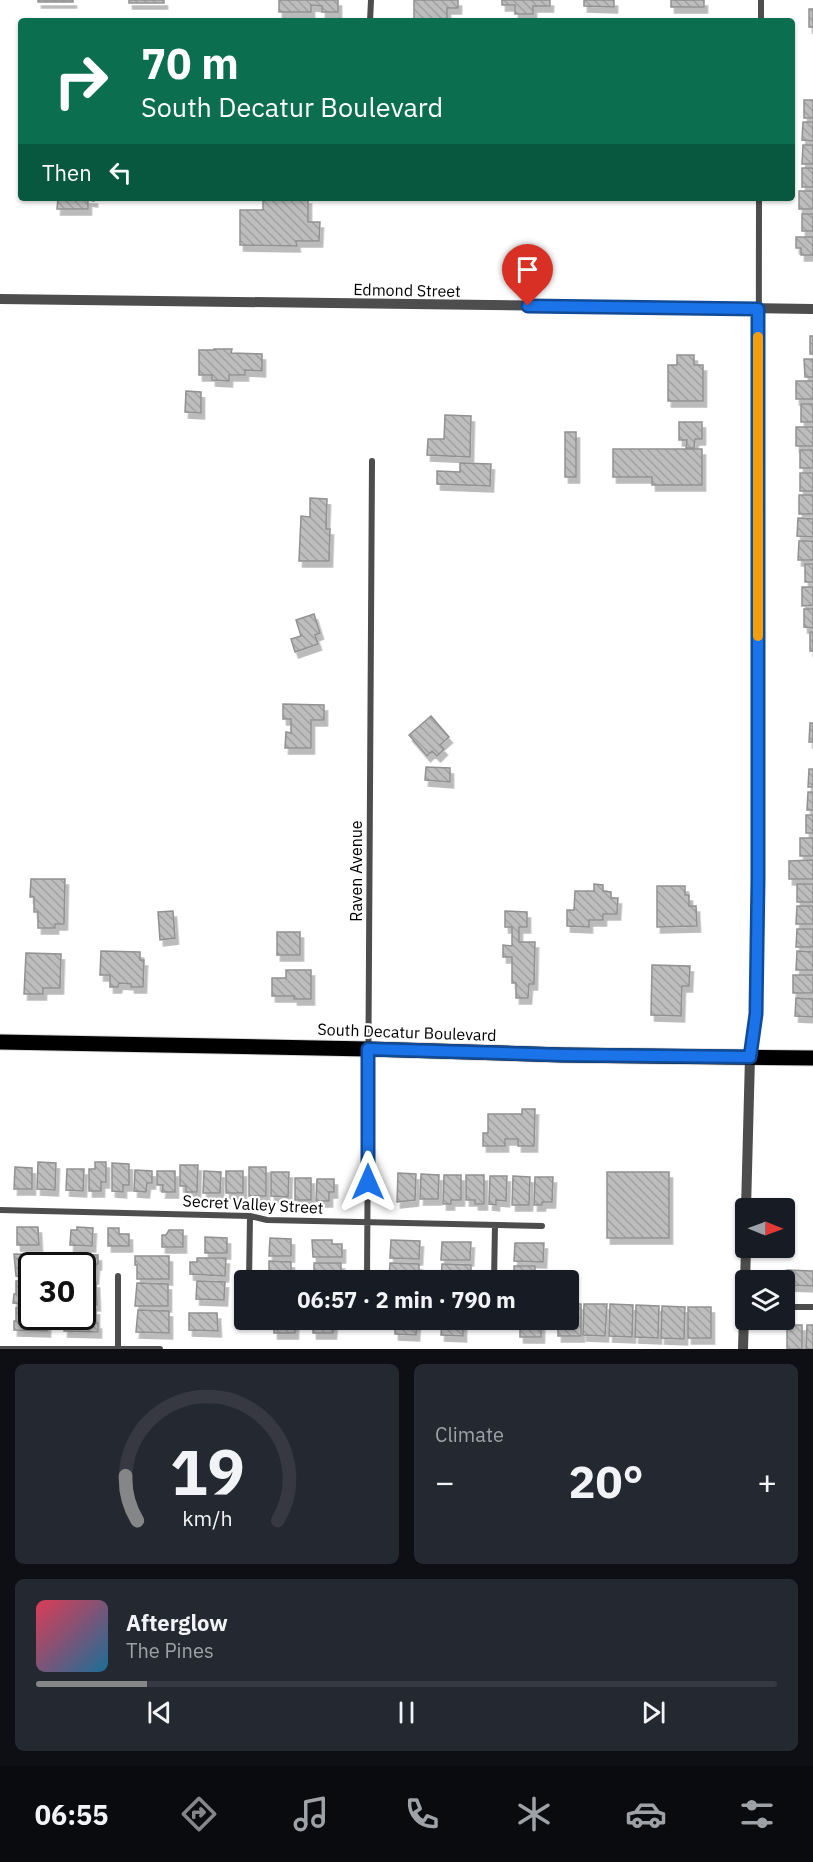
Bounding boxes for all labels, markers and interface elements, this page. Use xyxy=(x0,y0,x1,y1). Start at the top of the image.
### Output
text: 70 m xyxy=(141,36,239,91)
icon: right xyxy=(42,42,120,120)
text: South Decatur Boulevard xyxy=(141,89,443,124)
icon: left xyxy=(104,156,137,189)
text: Then xyxy=(42,158,92,187)
pin xyxy=(502,244,553,306)
icon: arrive xyxy=(511,253,544,286)
street label: Edmond Street xyxy=(353,279,461,301)
street label: Raven Avenue xyxy=(346,820,366,922)
street label: South Decatur Boulevard xyxy=(317,1019,497,1045)
position arrow xyxy=(336,1150,400,1214)
street label: Secret Valley Street xyxy=(182,1190,324,1218)
north arrow xyxy=(735,1198,795,1258)
map controls xyxy=(735,1198,795,1330)
speed limit sign: 30 xyxy=(18,1252,96,1330)
button: layers xyxy=(735,1270,795,1330)
text: 06:57 · 2 min · 790 m xyxy=(297,1285,516,1314)
text: Climate xyxy=(435,1421,504,1448)
text: 19 xyxy=(170,1431,244,1512)
text: 20° xyxy=(568,1452,644,1510)
text: − xyxy=(435,1460,455,1503)
text: + xyxy=(757,1460,777,1503)
text: km/h xyxy=(182,1504,232,1532)
text: Afterglow xyxy=(126,1608,228,1637)
text: The Pines xyxy=(126,1637,214,1664)
icon: previous xyxy=(143,1696,176,1729)
icon: pause xyxy=(390,1696,423,1729)
icon: next xyxy=(637,1696,670,1729)
icon: directions xyxy=(178,1793,220,1835)
icon: music xyxy=(290,1793,332,1835)
icon: phone xyxy=(401,1793,443,1835)
icon: climate xyxy=(513,1793,555,1835)
icon: car xyxy=(625,1793,667,1835)
icon: filters xyxy=(736,1793,778,1835)
text: 06:55 xyxy=(35,1797,109,1832)

